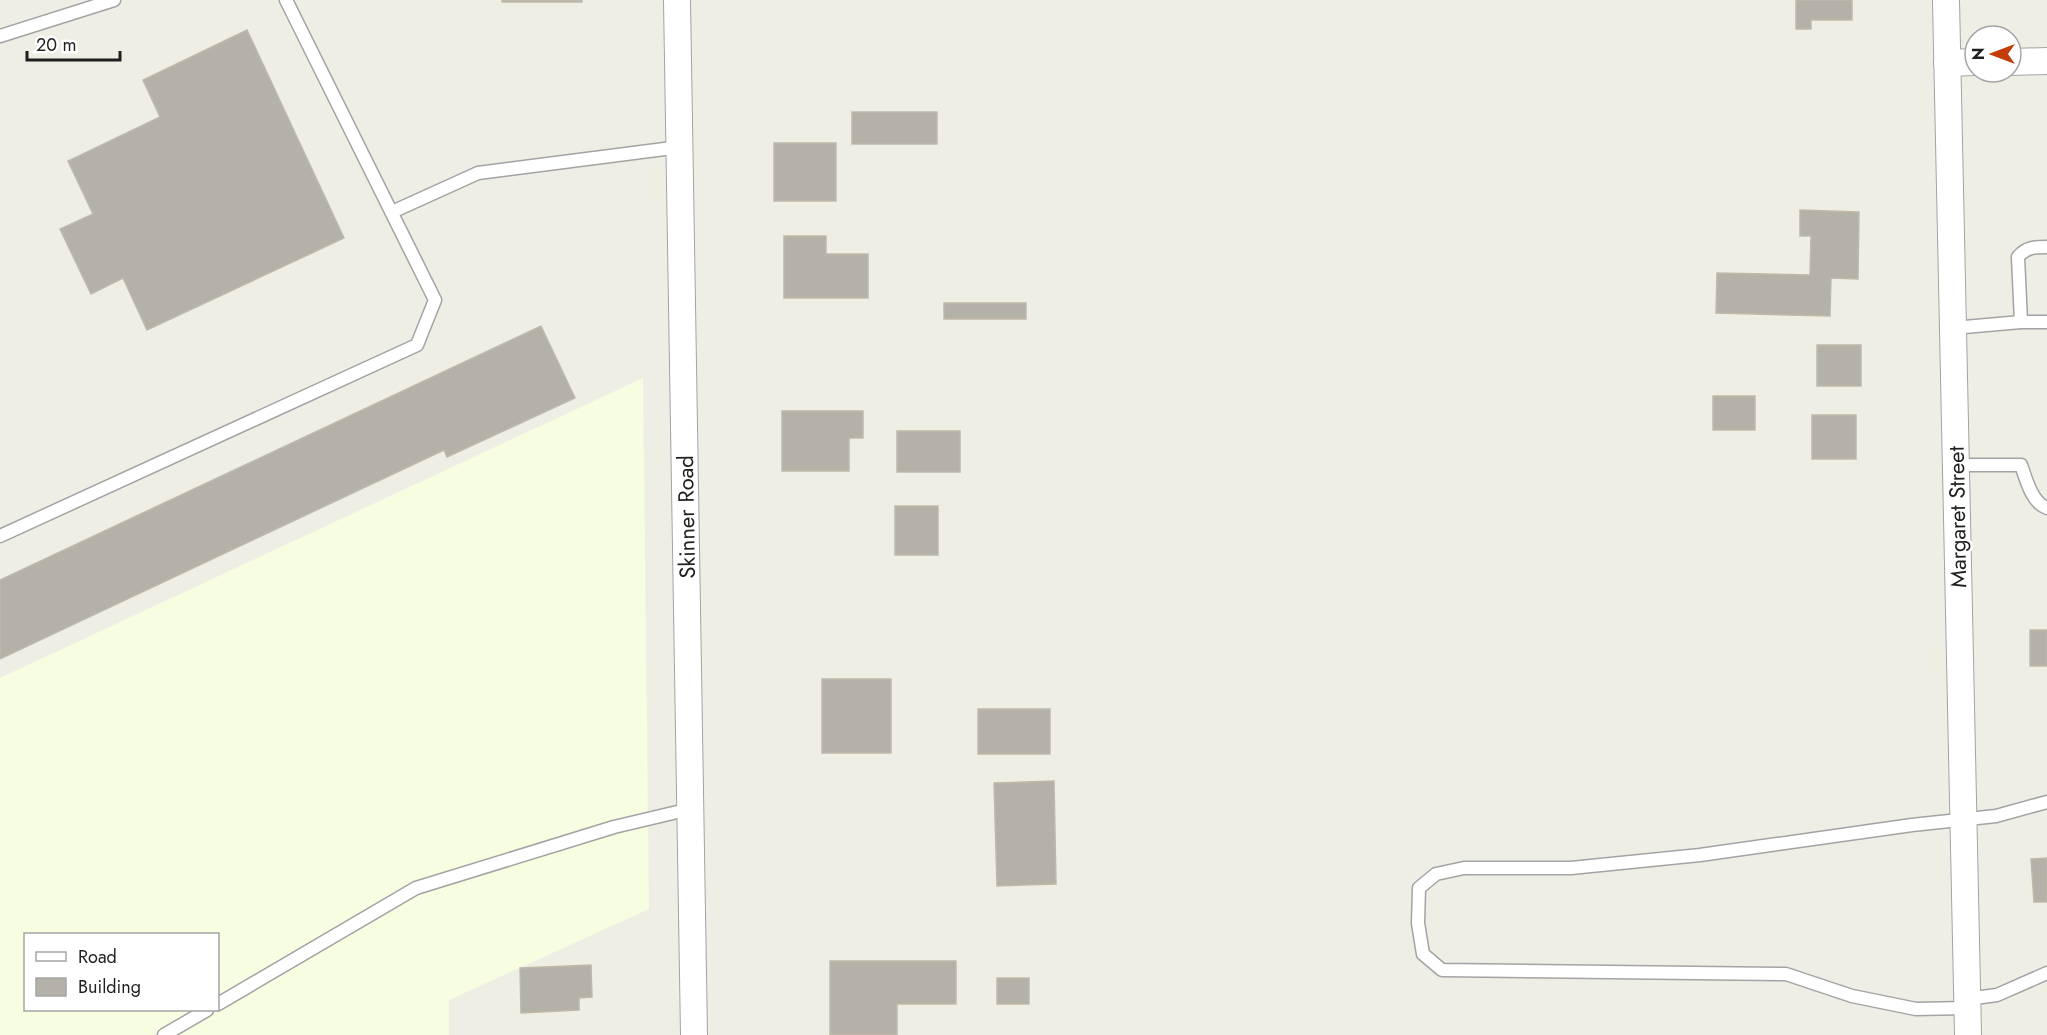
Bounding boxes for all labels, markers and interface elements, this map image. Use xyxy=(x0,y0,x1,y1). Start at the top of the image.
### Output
scale bar xyxy=(27,24,120,62)
north arrow xyxy=(1963,24,2023,84)
text: 20 m xyxy=(36,32,76,58)
text: N xyxy=(1967,48,1990,60)
street label: Margaret Street xyxy=(1940,445,1974,588)
street label: Skinner Road xyxy=(669,455,703,579)
legend xyxy=(24,933,219,1011)
text: Road xyxy=(78,944,117,970)
text: Building xyxy=(78,974,141,1000)

